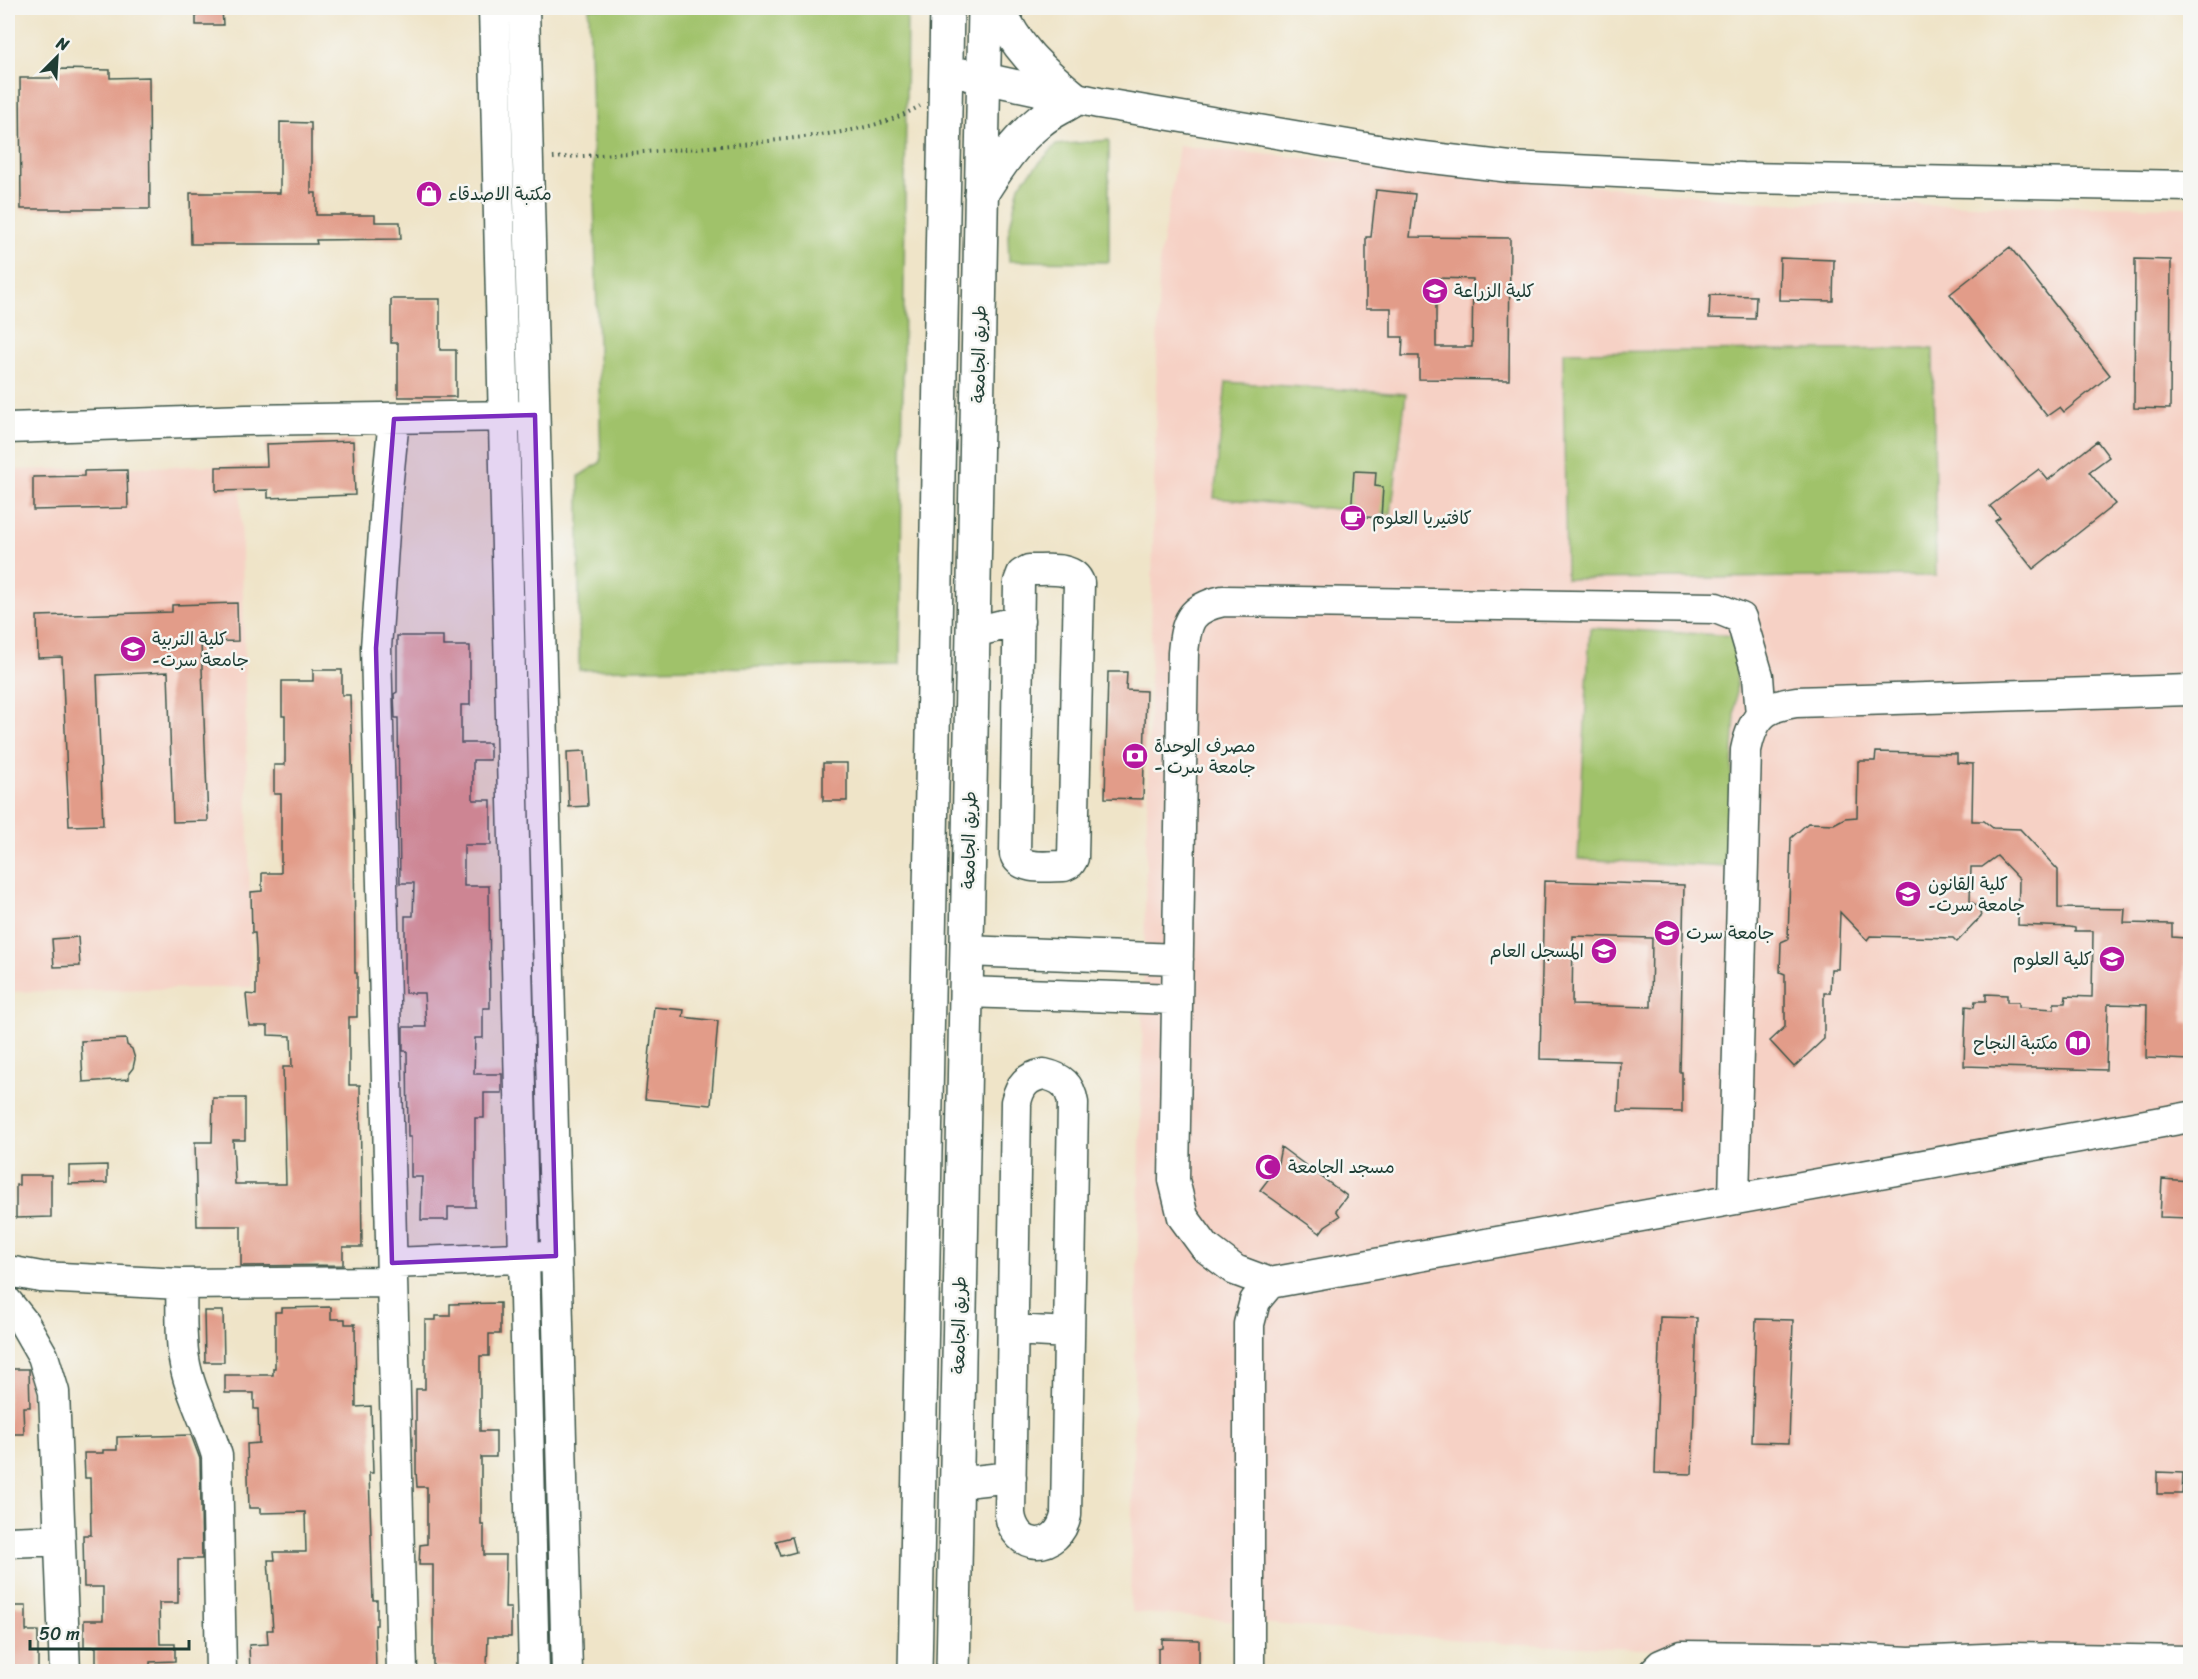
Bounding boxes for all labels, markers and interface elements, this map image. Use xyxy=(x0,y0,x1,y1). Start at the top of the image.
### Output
north arrow xyxy=(27,27,87,87)
text: N xyxy=(51,28,75,60)
place label: مكتبة الاصدقاء xyxy=(448,178,552,210)
shop icon: مكتبة الاصدقاء xyxy=(414,179,444,209)
place label: كلية الزراعة xyxy=(1454,275,1535,307)
school or university icon: كلية الزراعة xyxy=(1420,276,1450,306)
street label: طريق الجامعة xyxy=(962,305,996,403)
place label: كافتيريا العلوم xyxy=(1372,502,1472,534)
cafe icon: كافتيريا العلوم xyxy=(1338,503,1368,533)
place label: كلية التربية -جامعة سرت xyxy=(152,623,249,676)
school or university icon: كلية التربية -جامعة سرت xyxy=(118,634,148,664)
place label: مصرف الوحدة - جامعة سرت xyxy=(1154,730,1256,783)
bank icon: مصرف الوحدة - جامعة سرت xyxy=(1120,741,1150,771)
street label: طريق الجامعة xyxy=(952,791,986,889)
place label: كلية القانون -جامعة سرت xyxy=(1928,868,2025,921)
school or university icon: كلية القانون -جامعة سرت xyxy=(1893,879,1923,909)
place label: جامعة سرت xyxy=(1686,917,1775,949)
school or university icon: جامعة سرت xyxy=(1652,918,1682,948)
place label: المسجل العام xyxy=(1490,935,1584,967)
school or university icon: المسجل العام xyxy=(1589,936,1619,966)
place label: كلية العلوم xyxy=(2013,943,2092,975)
school or university icon: كلية العلوم xyxy=(2097,944,2127,974)
place label: مكتبة النجاح xyxy=(1973,1027,2058,1059)
library icon: مكتبة النجاح xyxy=(2063,1028,2093,1058)
place label: مسجد الجامعة xyxy=(1288,1151,1395,1183)
mosque icon: مسجد الجامعة xyxy=(1253,1152,1283,1182)
street label: طريق الجامعة xyxy=(942,1276,976,1374)
scale bar xyxy=(30,1613,189,1651)
text: 50 m xyxy=(39,1618,80,1650)

